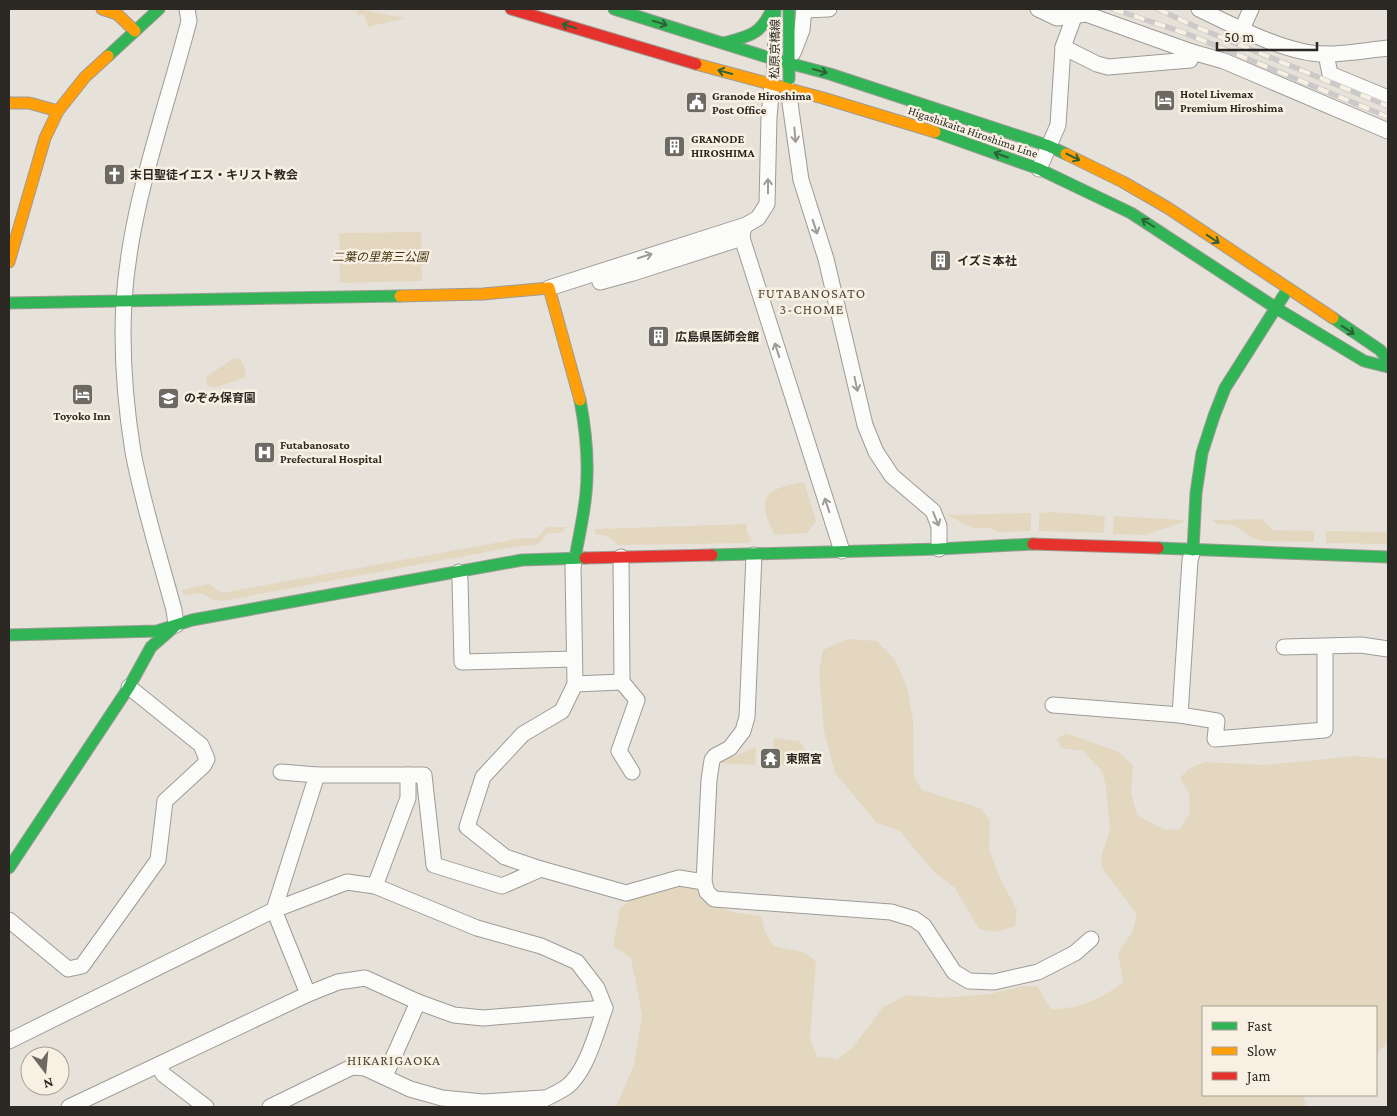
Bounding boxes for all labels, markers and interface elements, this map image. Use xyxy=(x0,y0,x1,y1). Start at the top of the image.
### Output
one-way arrow xyxy=(652,19,668,29)
street label: 松原京橋線 xyxy=(767,19,783,79)
scale bar xyxy=(1217,20,1317,52)
one-way arrow xyxy=(562,21,578,31)
text: 50 m xyxy=(1224,29,1254,45)
one-way arrow xyxy=(718,66,734,76)
one-way arrow xyxy=(812,67,828,77)
place label: Hotel Livemax Premium Hiroshima xyxy=(1180,87,1284,115)
place label: Granode Hiroshima Post Office xyxy=(712,89,812,117)
hotel icon: Hotel Livemax Premium Hiroshima xyxy=(1152,89,1176,113)
public building icon: Granode Hiroshima Post Office xyxy=(684,91,708,115)
street label: Higashikaita Hiroshima Line xyxy=(906,103,1040,161)
one-way arrow xyxy=(791,126,800,142)
place label: GRANODE HIROSHIMA xyxy=(691,132,755,160)
building icon: GRANODE HIROSHIMA xyxy=(663,134,687,158)
one-way arrow xyxy=(994,150,1009,159)
one-way arrow xyxy=(1065,153,1080,162)
church icon: 末日聖徒イエス・キリスト教会 xyxy=(102,163,126,187)
place label: 末日聖徒イエス・キリスト教会 xyxy=(130,168,298,182)
one-way arrow xyxy=(764,178,773,194)
one-way arrow xyxy=(811,218,820,234)
one-way arrow xyxy=(1141,218,1155,228)
one-way arrow xyxy=(1206,234,1220,244)
building icon: イズミ本社 xyxy=(929,249,953,273)
park label: 二葉の里第三公園 xyxy=(332,250,430,264)
one-way arrow xyxy=(637,251,653,261)
place label: イズミ本社 xyxy=(957,254,1017,268)
district label: FUTABANOSATO 3-CHOME xyxy=(758,285,866,317)
one-way arrow xyxy=(1341,324,1355,335)
building icon: 広島県医師会館 xyxy=(647,325,671,349)
place label: 広島県医師会館 xyxy=(675,330,759,344)
one-way arrow xyxy=(772,342,782,358)
one-way arrow xyxy=(851,375,861,391)
hotel icon: Toyoko Inn xyxy=(70,383,94,407)
school or university icon: のぞみ保育園 xyxy=(156,386,180,410)
place label: のぞみ保育園 xyxy=(184,391,256,405)
place label: Toyoko Inn xyxy=(53,409,111,423)
place label: Futabanosato Prefectural Hospital xyxy=(280,438,382,466)
hospital icon: Futabanosato Prefectural Hospital xyxy=(252,440,276,464)
one-way arrow xyxy=(821,497,831,513)
one-way arrow xyxy=(931,511,941,526)
temple icon: 東照宮 xyxy=(758,747,782,771)
place label: 東照宮 xyxy=(786,752,822,766)
legend xyxy=(1202,1006,1377,1096)
text: Fast xyxy=(1247,1018,1273,1034)
text: Slow xyxy=(1247,1043,1277,1059)
north arrow xyxy=(20,1046,70,1096)
district label: HIKARIGAOKA xyxy=(347,1052,441,1068)
text: Jam xyxy=(1245,1068,1270,1085)
text: N xyxy=(41,1074,55,1093)

